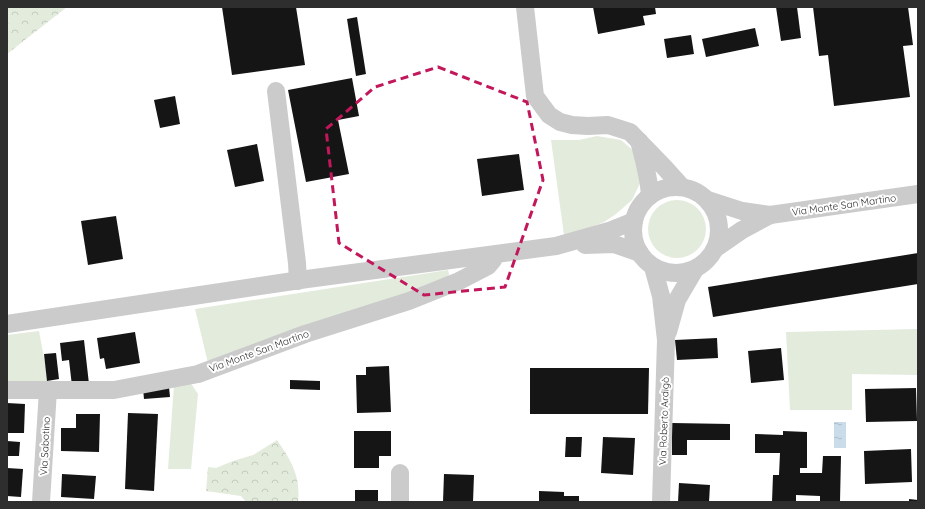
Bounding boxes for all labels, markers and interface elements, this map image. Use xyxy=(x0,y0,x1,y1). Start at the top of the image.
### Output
street label: Via Monte San Martino xyxy=(791,191,897,219)
street label: Via Monte San Martino xyxy=(207,327,311,375)
street label: Via Roberto Ardigò xyxy=(656,377,672,465)
street label: Via Sabotino xyxy=(37,416,53,476)

